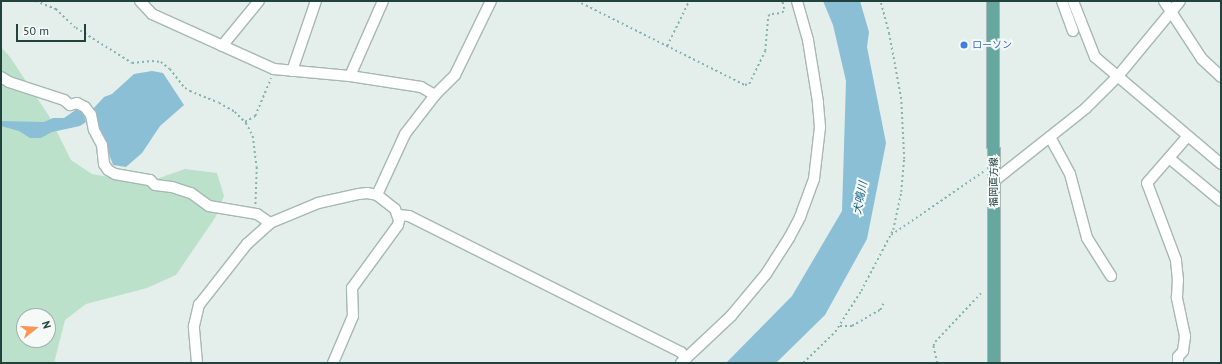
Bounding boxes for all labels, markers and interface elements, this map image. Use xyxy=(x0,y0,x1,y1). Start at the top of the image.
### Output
scale bar xyxy=(18,16,88,42)
text: 50 m xyxy=(23,23,49,38)
place label: ローソン xyxy=(972,39,1012,51)
marker: ローソン xyxy=(959,40,969,50)
street label: 福岡直方線 xyxy=(988,157,1000,207)
water label: 犬鳴川 xyxy=(850,181,870,215)
north arrow xyxy=(16,308,56,348)
text: N xyxy=(39,319,54,330)

